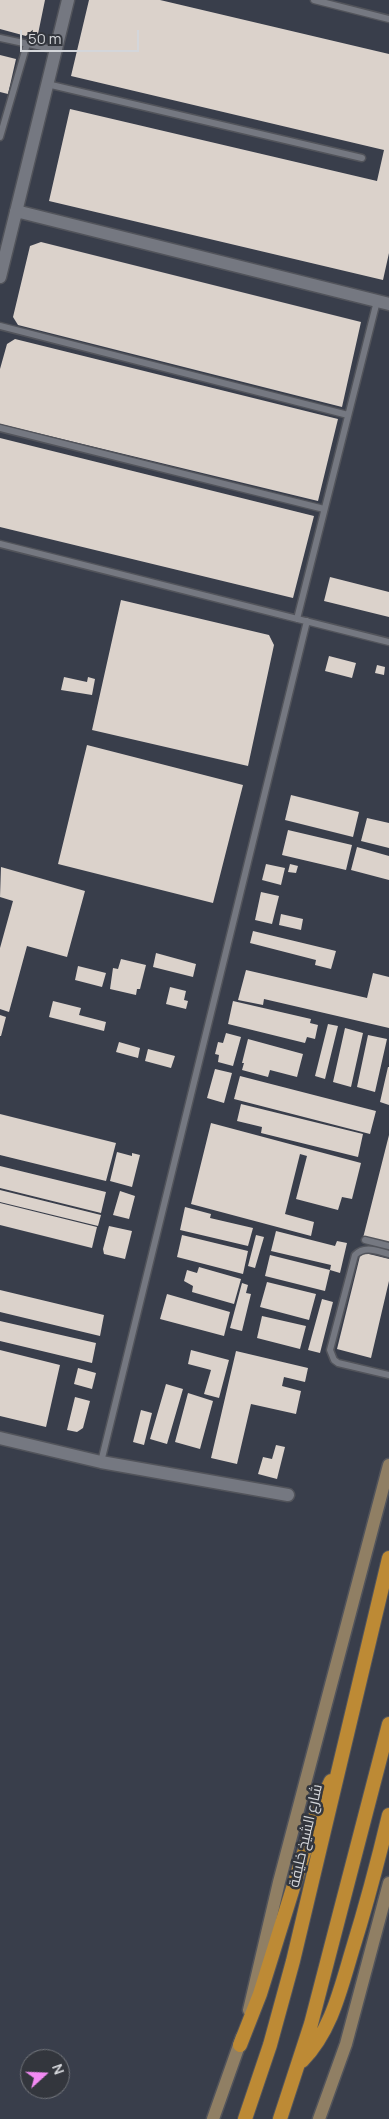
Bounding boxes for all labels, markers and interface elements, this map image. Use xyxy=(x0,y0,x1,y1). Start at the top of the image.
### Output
scale bar xyxy=(22,20,141,52)
text: 50 m xyxy=(28,28,62,49)
street label: شارع الشيخ خليفة xyxy=(285,1783,327,1889)
north arrow xyxy=(20,2049,70,2099)
text: N xyxy=(48,2061,69,2077)

